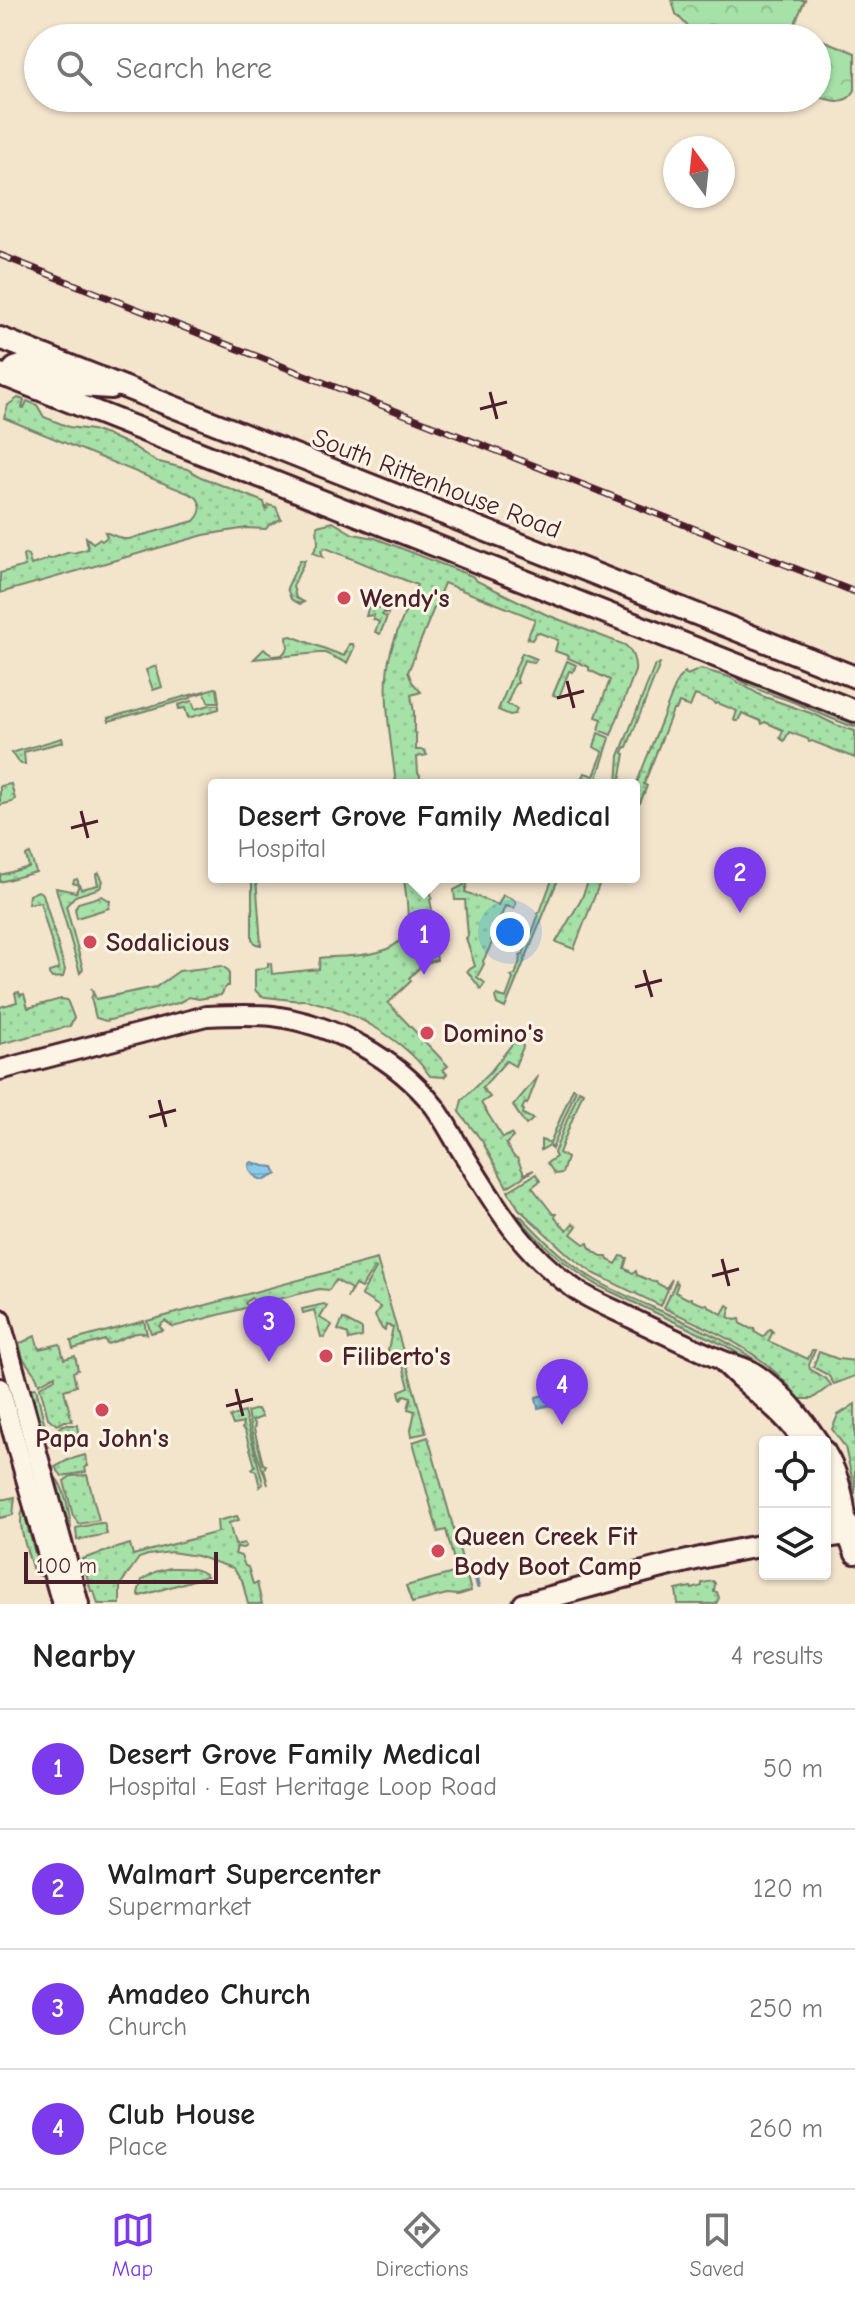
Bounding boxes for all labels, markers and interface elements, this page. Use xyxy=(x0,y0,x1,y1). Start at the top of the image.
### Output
search box xyxy=(24,24,831,112)
icon: search xyxy=(52,46,96,90)
text: Search here xyxy=(116,51,272,86)
north arrow xyxy=(663,136,735,208)
street label: South Rittenhouse Road xyxy=(308,423,565,545)
place label: Wendy's xyxy=(360,584,450,614)
marker: Wendy's xyxy=(335,589,353,607)
popup xyxy=(208,779,640,883)
text: Desert Grove Family Medical xyxy=(238,799,611,834)
text: Hospital xyxy=(238,834,326,864)
pin: 2 xyxy=(714,847,766,913)
pin: 1 xyxy=(398,909,450,975)
your location xyxy=(490,912,530,952)
place label: Sodalicious xyxy=(106,928,229,958)
marker: Sodalicious xyxy=(81,933,99,951)
place label: Domino's xyxy=(443,1019,544,1049)
marker: Domino's xyxy=(418,1024,436,1042)
pin: 3 xyxy=(243,1296,295,1362)
place label: Filiberto's xyxy=(342,1342,451,1372)
marker: Filiberto's xyxy=(317,1347,335,1365)
pin: 4 xyxy=(536,1359,588,1425)
marker: Papa John's xyxy=(93,1401,111,1419)
place label: Papa John's xyxy=(35,1424,169,1454)
map controls xyxy=(759,1436,831,1580)
button: locate xyxy=(759,1436,831,1508)
button: layers xyxy=(759,1508,831,1580)
place label: Queen Creek Fit Body Boot Camp xyxy=(454,1522,642,1582)
marker: Queen Creek Fit Body Boot Camp xyxy=(429,1542,447,1560)
scale bar xyxy=(24,1548,218,1584)
text: 100 m xyxy=(36,1553,97,1579)
text: Nearby xyxy=(32,1636,135,1676)
text: 4 results xyxy=(731,1641,823,1671)
text: Desert Grove Family Medical xyxy=(108,1737,481,1772)
text: 1 xyxy=(53,1754,63,1784)
text: 50 m xyxy=(763,1754,823,1784)
text: Hospital · East Heritage Loop Road xyxy=(108,1772,497,1802)
text: Walmart Supercenter xyxy=(108,1857,381,1892)
text: 2 xyxy=(52,1874,64,1904)
text: 120 m xyxy=(753,1874,823,1904)
text: Supermarket xyxy=(108,1892,251,1922)
text: Amadeo Church xyxy=(108,1977,311,2012)
text: 3 xyxy=(52,1994,64,2024)
text: 250 m xyxy=(749,1994,823,2024)
text: Church xyxy=(108,2012,187,2042)
text: Club House xyxy=(108,2097,255,2132)
text: 4 xyxy=(52,2114,64,2144)
text: 260 m xyxy=(749,2114,823,2144)
text: Place xyxy=(108,2132,167,2162)
tab: Map xyxy=(111,2208,155,2282)
tab: Directions xyxy=(376,2208,469,2282)
tab: Saved xyxy=(690,2208,744,2282)

